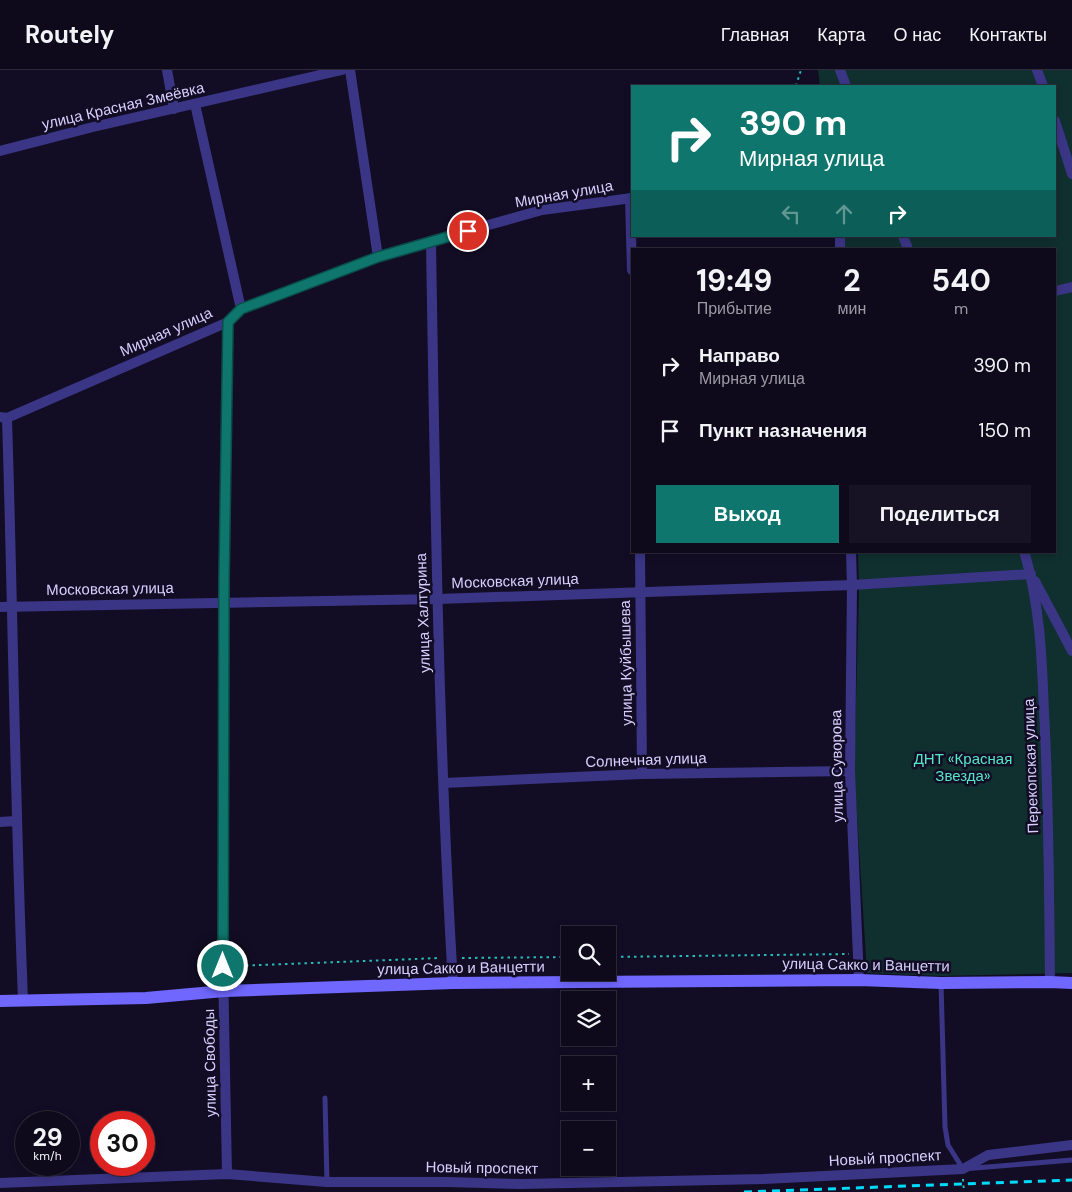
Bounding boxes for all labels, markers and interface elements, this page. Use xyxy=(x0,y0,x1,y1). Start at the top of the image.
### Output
text: Routely xyxy=(25,19,114,50)
text: Главная xyxy=(721,23,789,47)
text: Карта xyxy=(817,23,866,47)
text: О нас xyxy=(894,23,941,47)
text: Контакты xyxy=(969,23,1047,47)
street label: улица Красная Змеёвка xyxy=(40,77,207,134)
text: 390 m xyxy=(739,100,847,146)
icon: right xyxy=(656,105,721,170)
text: Мирная улица xyxy=(739,144,884,173)
street label: Мирная улица xyxy=(513,175,615,212)
icon: left xyxy=(777,200,805,228)
icon: ahead xyxy=(830,200,858,228)
icon: right xyxy=(883,200,911,228)
pin xyxy=(447,210,489,252)
icon: arrive xyxy=(454,217,482,245)
text: 19:49 xyxy=(696,261,772,300)
text: 2 xyxy=(843,261,861,300)
text: 540 xyxy=(931,261,991,300)
text: Прибытие xyxy=(697,298,772,319)
text: мин xyxy=(838,298,866,319)
text: m xyxy=(954,298,968,319)
street label: Мирная улица xyxy=(117,302,216,361)
text: Направо xyxy=(699,343,780,368)
icon: right xyxy=(656,352,684,380)
text: 390 m xyxy=(973,353,1031,378)
text: Мирная улица xyxy=(699,368,805,389)
icon: arrive xyxy=(656,417,684,445)
text: Пункт назначения xyxy=(699,418,867,443)
text: 150 m xyxy=(979,418,1031,443)
button: Выход xyxy=(656,485,839,543)
button: Поделиться xyxy=(849,485,1031,543)
street label: улица Халтурина xyxy=(411,552,435,673)
street label: Московская улица xyxy=(451,569,580,593)
street label: Московская улица xyxy=(46,578,175,600)
street label: улица Куйбышева xyxy=(615,599,637,726)
street label: Перекопская улица xyxy=(1019,697,1043,834)
street label: улица Суворова xyxy=(826,709,848,822)
street label: Солнечная улица xyxy=(585,748,708,772)
park label: ДНТ «Красная Звезда» xyxy=(914,749,1012,786)
map controls xyxy=(561,926,616,1176)
button: search xyxy=(561,926,616,981)
position arrow xyxy=(196,939,248,991)
street label: улица Сакко и Ванцетти xyxy=(782,954,950,976)
street label: улица Сакко и Ванцетти xyxy=(377,957,545,979)
button: layers xyxy=(561,991,616,1046)
street label: улица Свободы xyxy=(199,1009,221,1117)
button: + xyxy=(561,1056,616,1111)
speed limit sign: 30 xyxy=(90,1111,155,1176)
text: 29 xyxy=(32,1121,63,1154)
button: − xyxy=(561,1121,616,1176)
street label: Новый проспект xyxy=(828,1145,942,1171)
text: km/h xyxy=(33,1148,62,1164)
street label: Новый проспект xyxy=(425,1157,539,1179)

